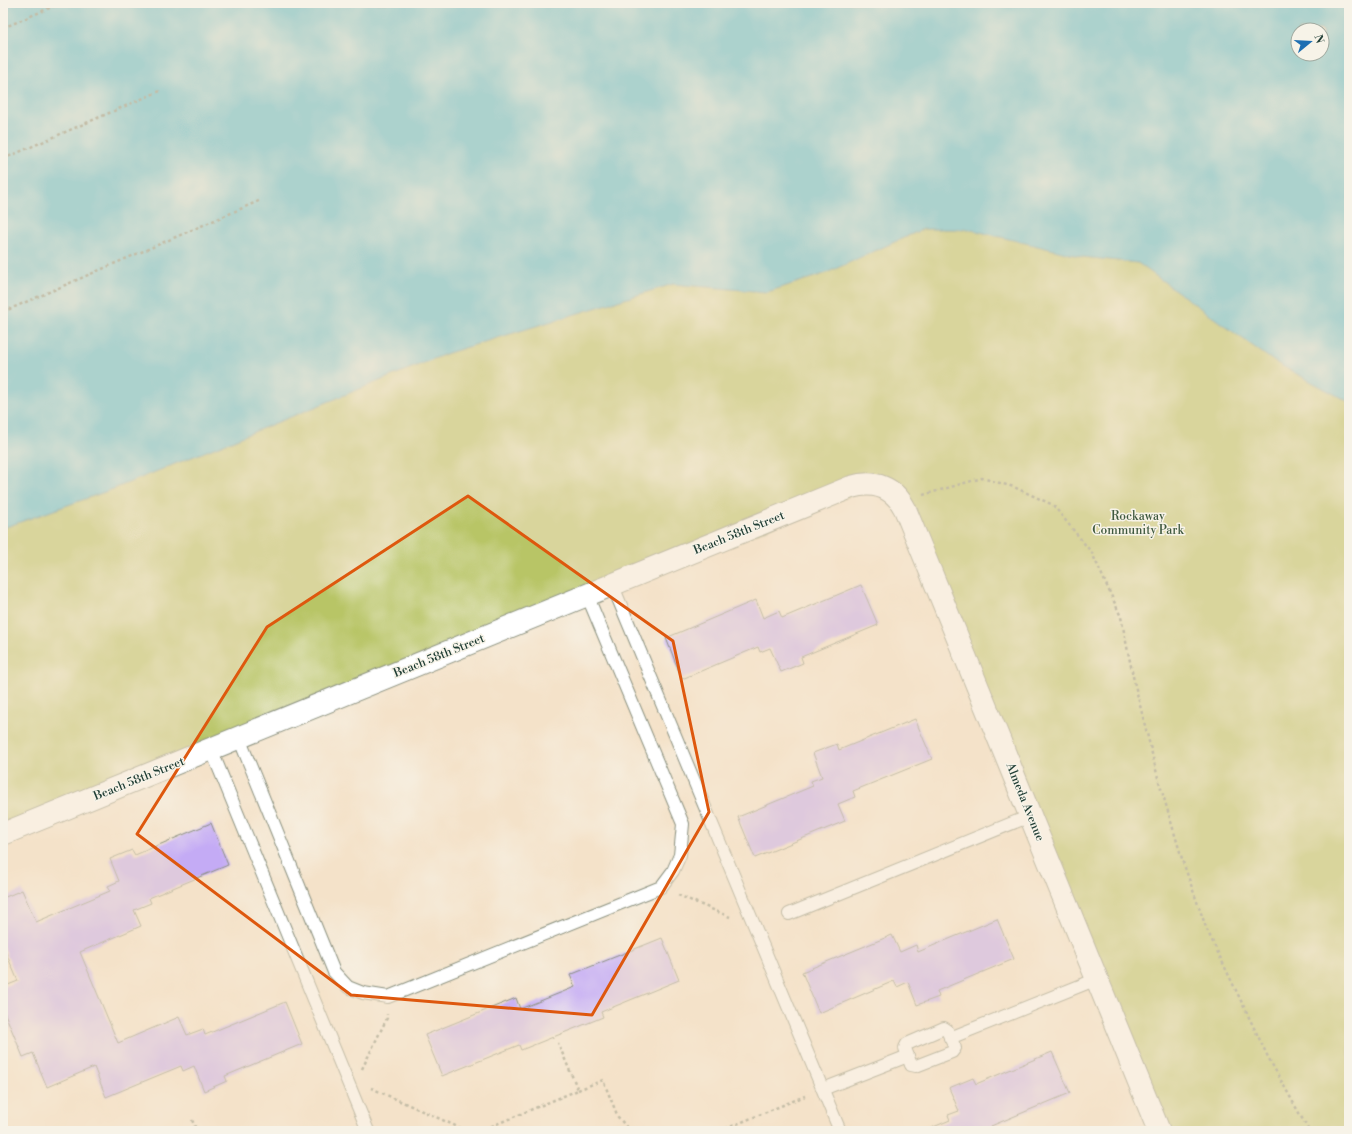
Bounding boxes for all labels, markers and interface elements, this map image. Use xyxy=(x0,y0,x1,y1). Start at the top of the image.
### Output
north arrow xyxy=(1290,22,1330,62)
text: N xyxy=(1311,33,1327,46)
street label: Beach 58th Street xyxy=(690,508,787,558)
park label: Rockaway Community Park xyxy=(1092,509,1184,538)
street label: Beach 58th Street xyxy=(390,631,487,681)
street label: Beach 58th Street xyxy=(90,754,187,804)
street label: Almeda Avenue xyxy=(1002,760,1048,843)

